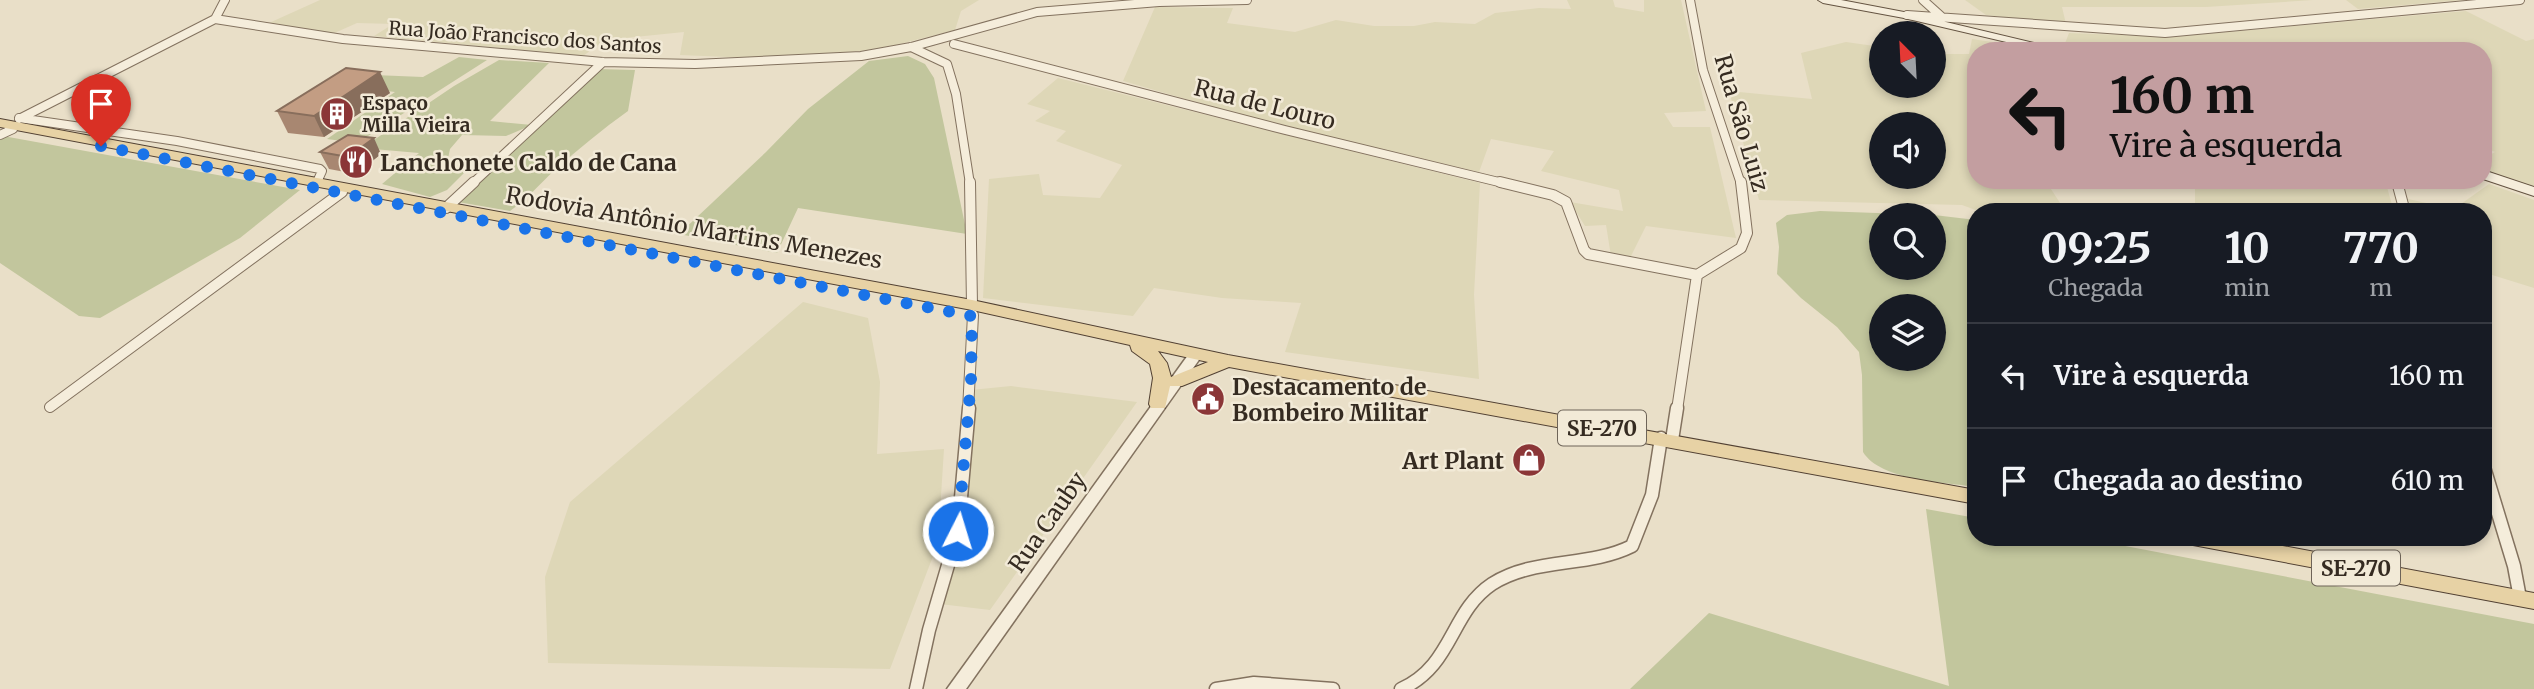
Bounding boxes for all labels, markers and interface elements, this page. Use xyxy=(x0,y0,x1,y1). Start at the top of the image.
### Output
street label: Rua João Francisco dos Santos xyxy=(388,15,662,59)
north arrow xyxy=(1869,21,1946,98)
map controls xyxy=(1869,21,1946,371)
street label: Rua São Luiz xyxy=(1709,51,1775,195)
text: 160 m xyxy=(2110,65,2254,126)
icon: left xyxy=(1995,70,2086,161)
street label: Rua de Louro xyxy=(1191,72,1339,136)
pin xyxy=(71,74,131,146)
icon: arrive xyxy=(82,85,120,123)
place label: Espaço Milla Vieira xyxy=(362,91,471,137)
building icon: Espaço Milla Vieira xyxy=(318,95,356,133)
button: sound xyxy=(1869,112,1946,189)
text: Vire à esquerda xyxy=(2110,126,2342,166)
restaurant icon: Lanchonete Caldo de Cana xyxy=(337,143,375,181)
place label: Lanchonete Caldo de Cana xyxy=(380,148,677,177)
street label: Rodovia Antônio Martins Menezes xyxy=(503,180,885,274)
button: search xyxy=(1869,203,1946,280)
text: 09:25 xyxy=(2040,222,2152,274)
text: 10 xyxy=(2224,222,2270,274)
text: 770 xyxy=(2343,222,2419,274)
text: Chegada xyxy=(2048,273,2143,302)
text: min xyxy=(2224,273,2270,302)
text: m xyxy=(2370,273,2392,302)
button: layers xyxy=(1869,294,1946,371)
icon: left xyxy=(1995,357,2033,395)
text: Vire à esquerda xyxy=(2054,359,2249,392)
text: 160 m xyxy=(2389,359,2464,392)
place label: Destacamento de Bombeiro Militar xyxy=(1232,372,1429,427)
public building icon: Destacamento de Bombeiro Militar xyxy=(1189,380,1227,418)
road number: SE-270 xyxy=(1558,410,1646,446)
shop icon: Art Plant xyxy=(1510,441,1548,479)
place label: Art Plant xyxy=(1401,446,1504,475)
icon: arrive xyxy=(1995,462,2033,500)
text: Chegada ao destino xyxy=(2054,464,2303,497)
text: 610 m xyxy=(2391,464,2464,497)
street label: Rua Cauby xyxy=(1002,466,1093,578)
position arrow xyxy=(921,494,995,568)
road number: SE-270 xyxy=(2312,550,2400,586)

